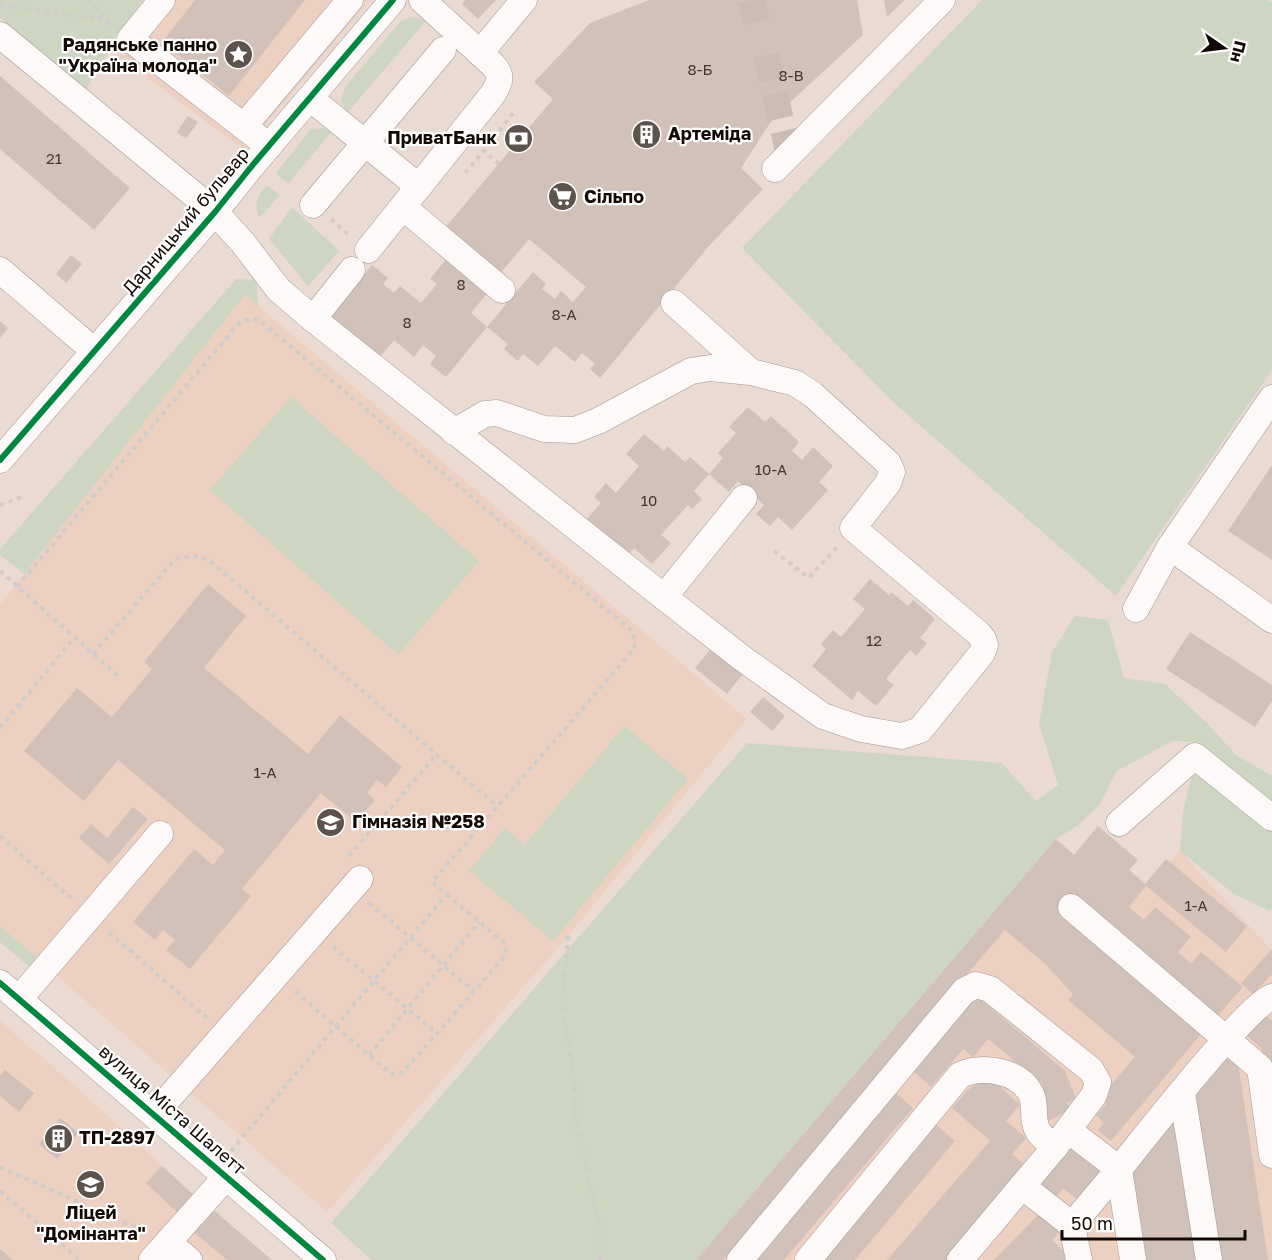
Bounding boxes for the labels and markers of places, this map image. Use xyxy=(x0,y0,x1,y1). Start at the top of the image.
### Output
place label: Радянське панно "Україна молода" xyxy=(58,33,217,76)
place icon: Радянське панно "Україна молода" xyxy=(222,39,254,71)
building icon: Артеміда xyxy=(631,118,663,150)
bank icon: ПриватБанк xyxy=(502,122,534,154)
place label: Артеміда xyxy=(668,122,751,144)
place label: ПриватБанк xyxy=(387,126,498,148)
supermarket icon: Сільпо xyxy=(547,181,579,213)
place label: Сільпо xyxy=(584,185,644,207)
school or university icon: Гімназія №258 xyxy=(315,806,347,838)
place label: Гімназія №258 xyxy=(352,810,485,832)
building icon: ТП-2897 xyxy=(42,1122,74,1154)
place label: ТП-2897 xyxy=(79,1126,155,1148)
school or university icon: Ліцей "Домінанта" xyxy=(75,1168,107,1200)
place label: Ліцей "Домінанта" xyxy=(36,1201,146,1244)

